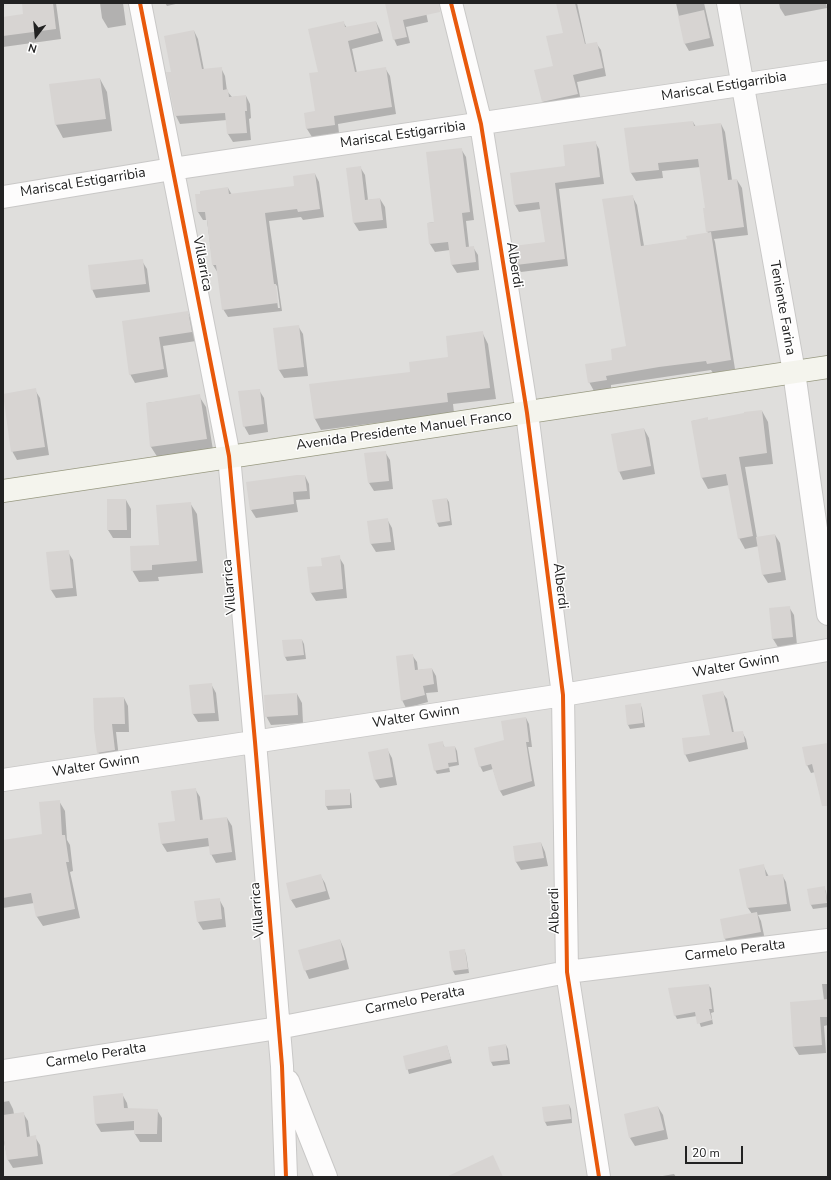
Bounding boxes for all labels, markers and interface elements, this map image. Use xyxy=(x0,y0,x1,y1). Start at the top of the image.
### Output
north arrow xyxy=(16,16,56,56)
text: N xyxy=(27,40,39,56)
street label: Mariscal Estigarribia xyxy=(660,69,788,105)
street label: Mariscal Estigarribia xyxy=(339,118,467,152)
street label: Mariscal Estigarribia xyxy=(19,165,147,201)
street label: Villarrica xyxy=(188,235,216,293)
street label: Alberdi xyxy=(502,241,526,289)
street label: Teniente Farina xyxy=(765,259,799,357)
street label: Avenida Presidente Manuel Franco xyxy=(295,408,513,454)
street label: Villarrica xyxy=(219,559,241,615)
street label: Alberdi xyxy=(549,562,571,610)
street label: Walter Gwinn xyxy=(691,650,781,682)
street label: Walter Gwinn xyxy=(371,702,461,732)
street label: Walter Gwinn xyxy=(51,751,141,781)
street label: Villarrica xyxy=(247,882,269,938)
street label: Alberdi xyxy=(546,888,564,934)
street label: Carmelo Peralta xyxy=(684,936,786,966)
street label: Carmelo Peralta xyxy=(364,983,466,1019)
street label: Carmelo Peralta xyxy=(45,1040,147,1072)
scale bar xyxy=(687,1138,745,1164)
text: 20 m xyxy=(692,1145,720,1161)

